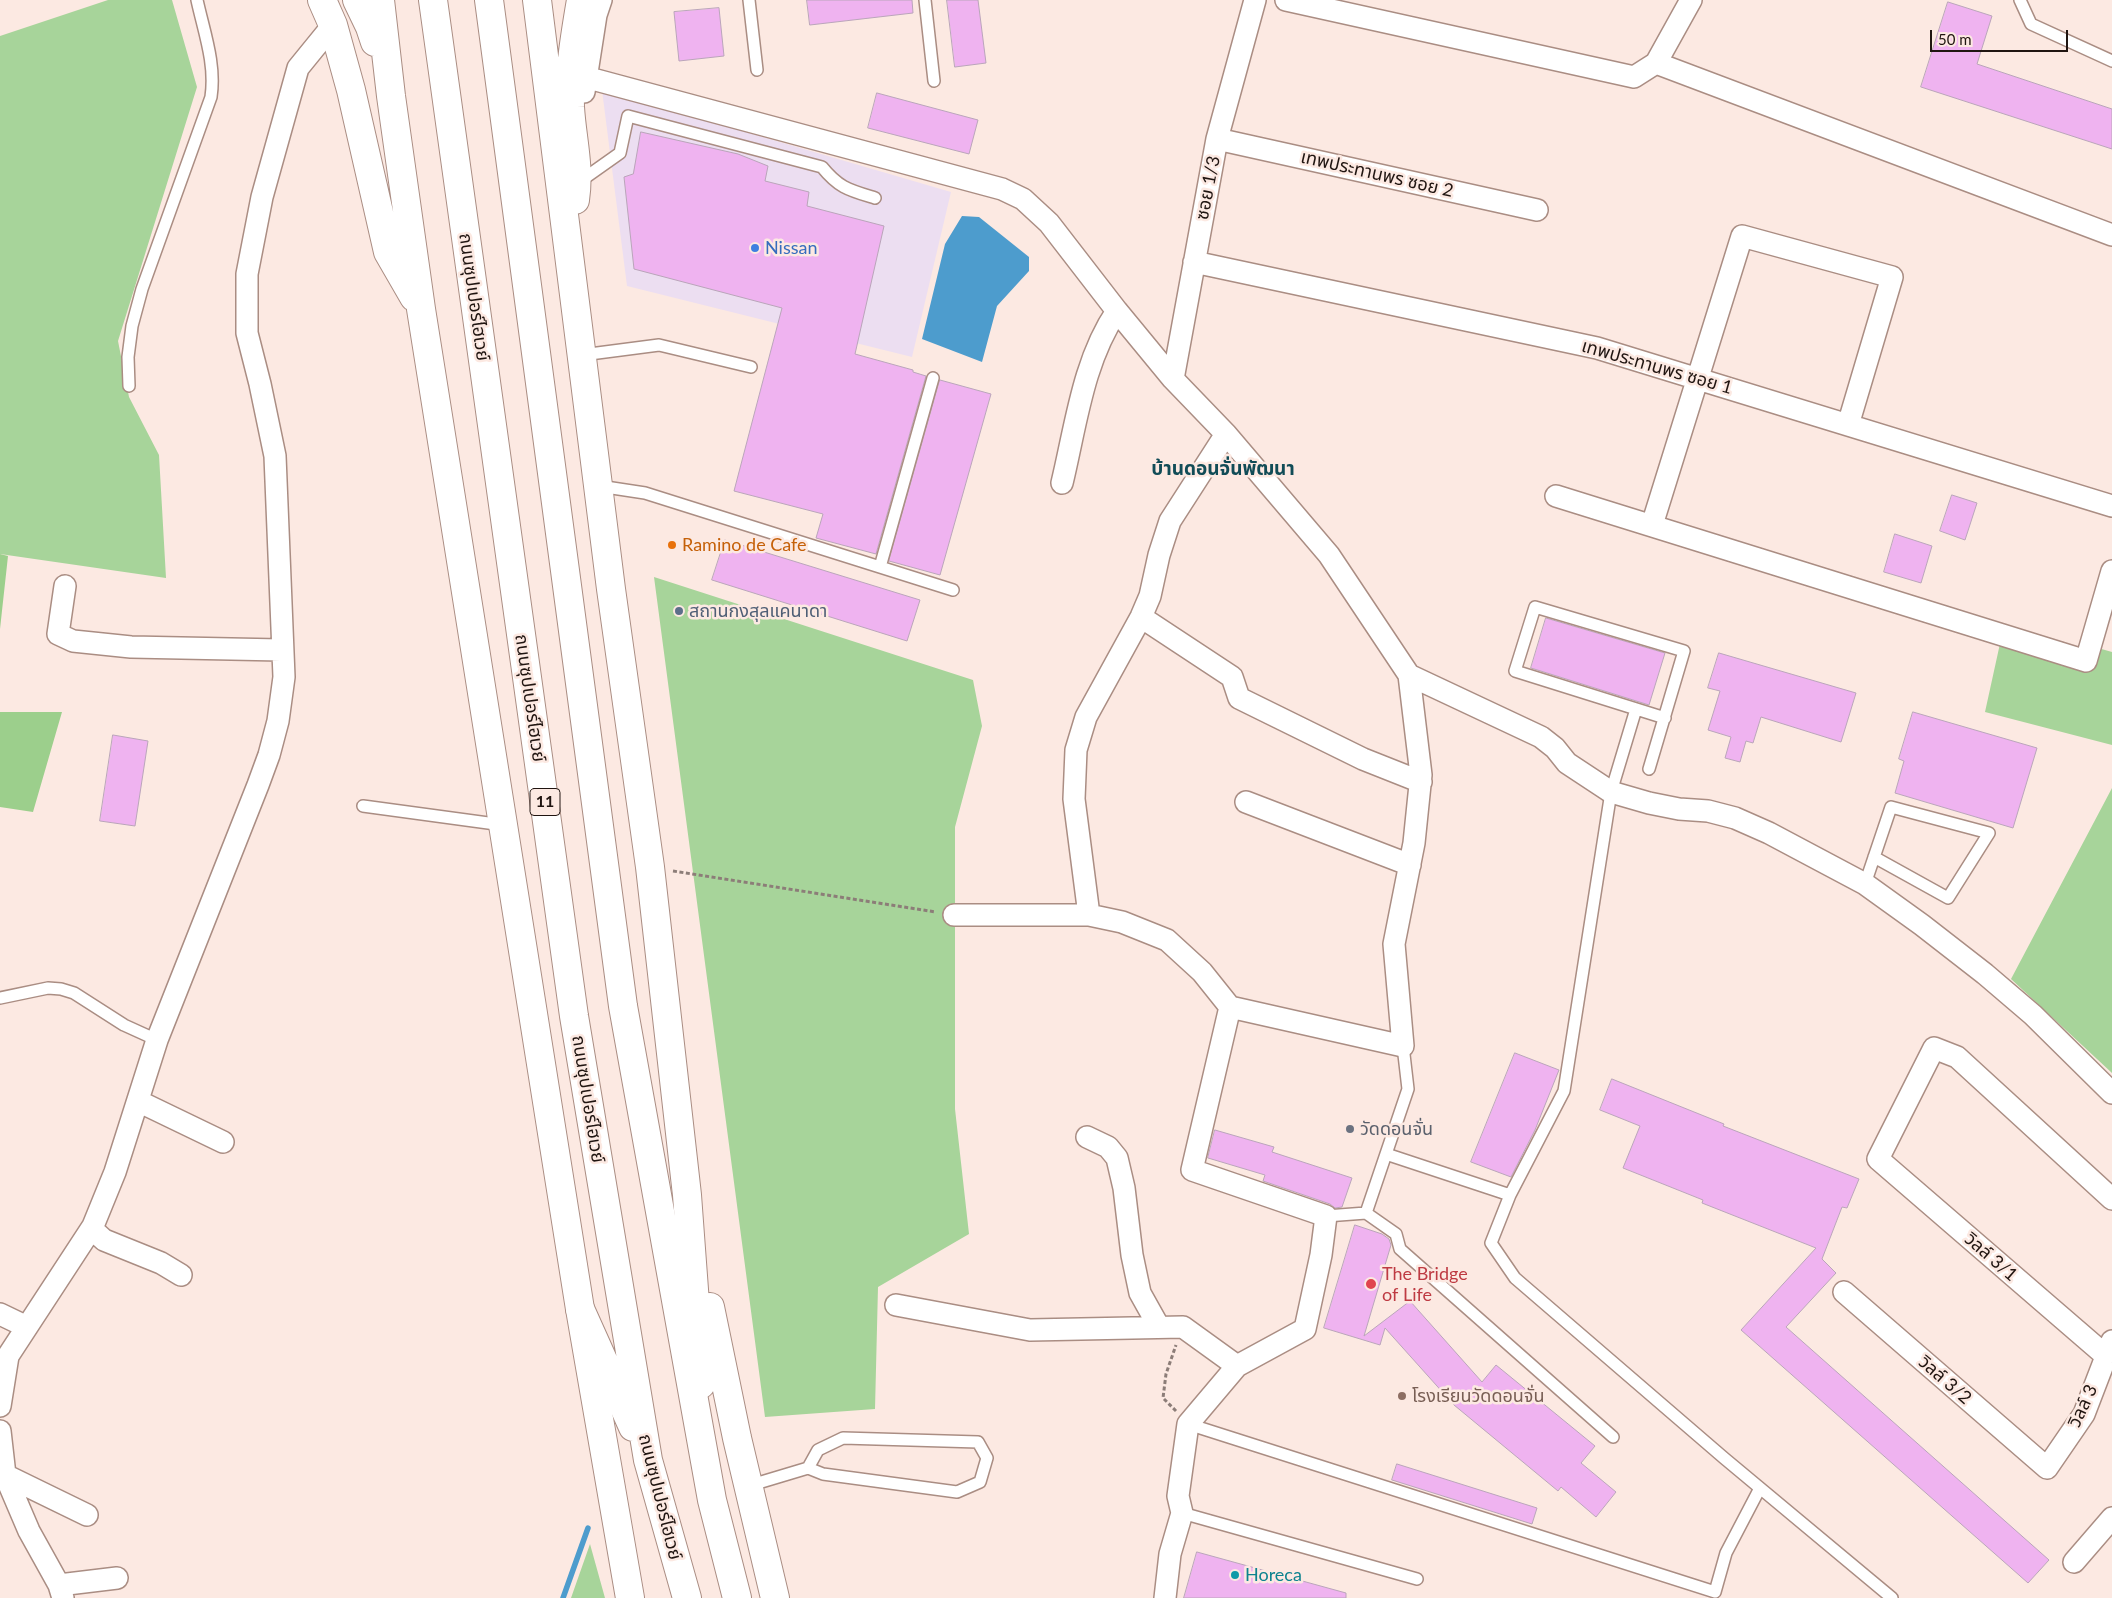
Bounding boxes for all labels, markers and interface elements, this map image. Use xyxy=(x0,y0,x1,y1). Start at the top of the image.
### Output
scale bar xyxy=(1932,20,2070,52)
text: 50 m xyxy=(1938,30,1972,48)
street label: เทพประทานพร ซอย 2 xyxy=(1299,146,1455,202)
street label: ซอย 1/3 xyxy=(1191,154,1225,222)
street label: ถนนซุปเปอร์ไฮเวย์ xyxy=(454,232,494,362)
place label: Nissan xyxy=(765,237,818,259)
marker: Nissan xyxy=(749,242,761,254)
street label: เทพประทานพร ซอย 1 xyxy=(1579,335,1735,399)
district label: บ้านดอนจั่นพัฒนา xyxy=(1151,458,1295,480)
place label: Ramino de Cafe xyxy=(682,534,807,556)
marker: Ramino de Cafe xyxy=(666,539,678,551)
place label: สถานกงสุลแคนาดา xyxy=(689,600,827,622)
marker: สถานกงสุลแคนาดา xyxy=(673,605,685,617)
street label: ถนนซุปเปอร์ไฮเวย์ xyxy=(510,633,550,763)
road number: 11 xyxy=(530,789,560,816)
street label: ถนนซุปเปอร์ไฮเวย์ xyxy=(567,1034,609,1164)
place label: วัดดอนจั่น xyxy=(1360,1118,1433,1140)
marker: วัดดอนจั่น xyxy=(1344,1123,1356,1135)
street label: วิลล์ 3/1 xyxy=(1960,1228,2022,1286)
place label: The Bridge of Life xyxy=(1382,1263,1468,1306)
marker: The Bridge of Life xyxy=(1364,1277,1378,1291)
street label: วิลล์ 3/2 xyxy=(1914,1351,1976,1409)
street label: วิลล์ 3 xyxy=(2064,1381,2102,1431)
place label: โรงเรียนวัดดอนจั่น xyxy=(1412,1385,1544,1407)
marker: โรงเรียนวัดดอนจั่น xyxy=(1396,1390,1408,1402)
street label: ถนนซุปเปอร์ไฮเวย์ xyxy=(634,1432,686,1562)
place label: Horeca xyxy=(1245,1564,1302,1586)
marker: Horeca xyxy=(1229,1569,1241,1581)

